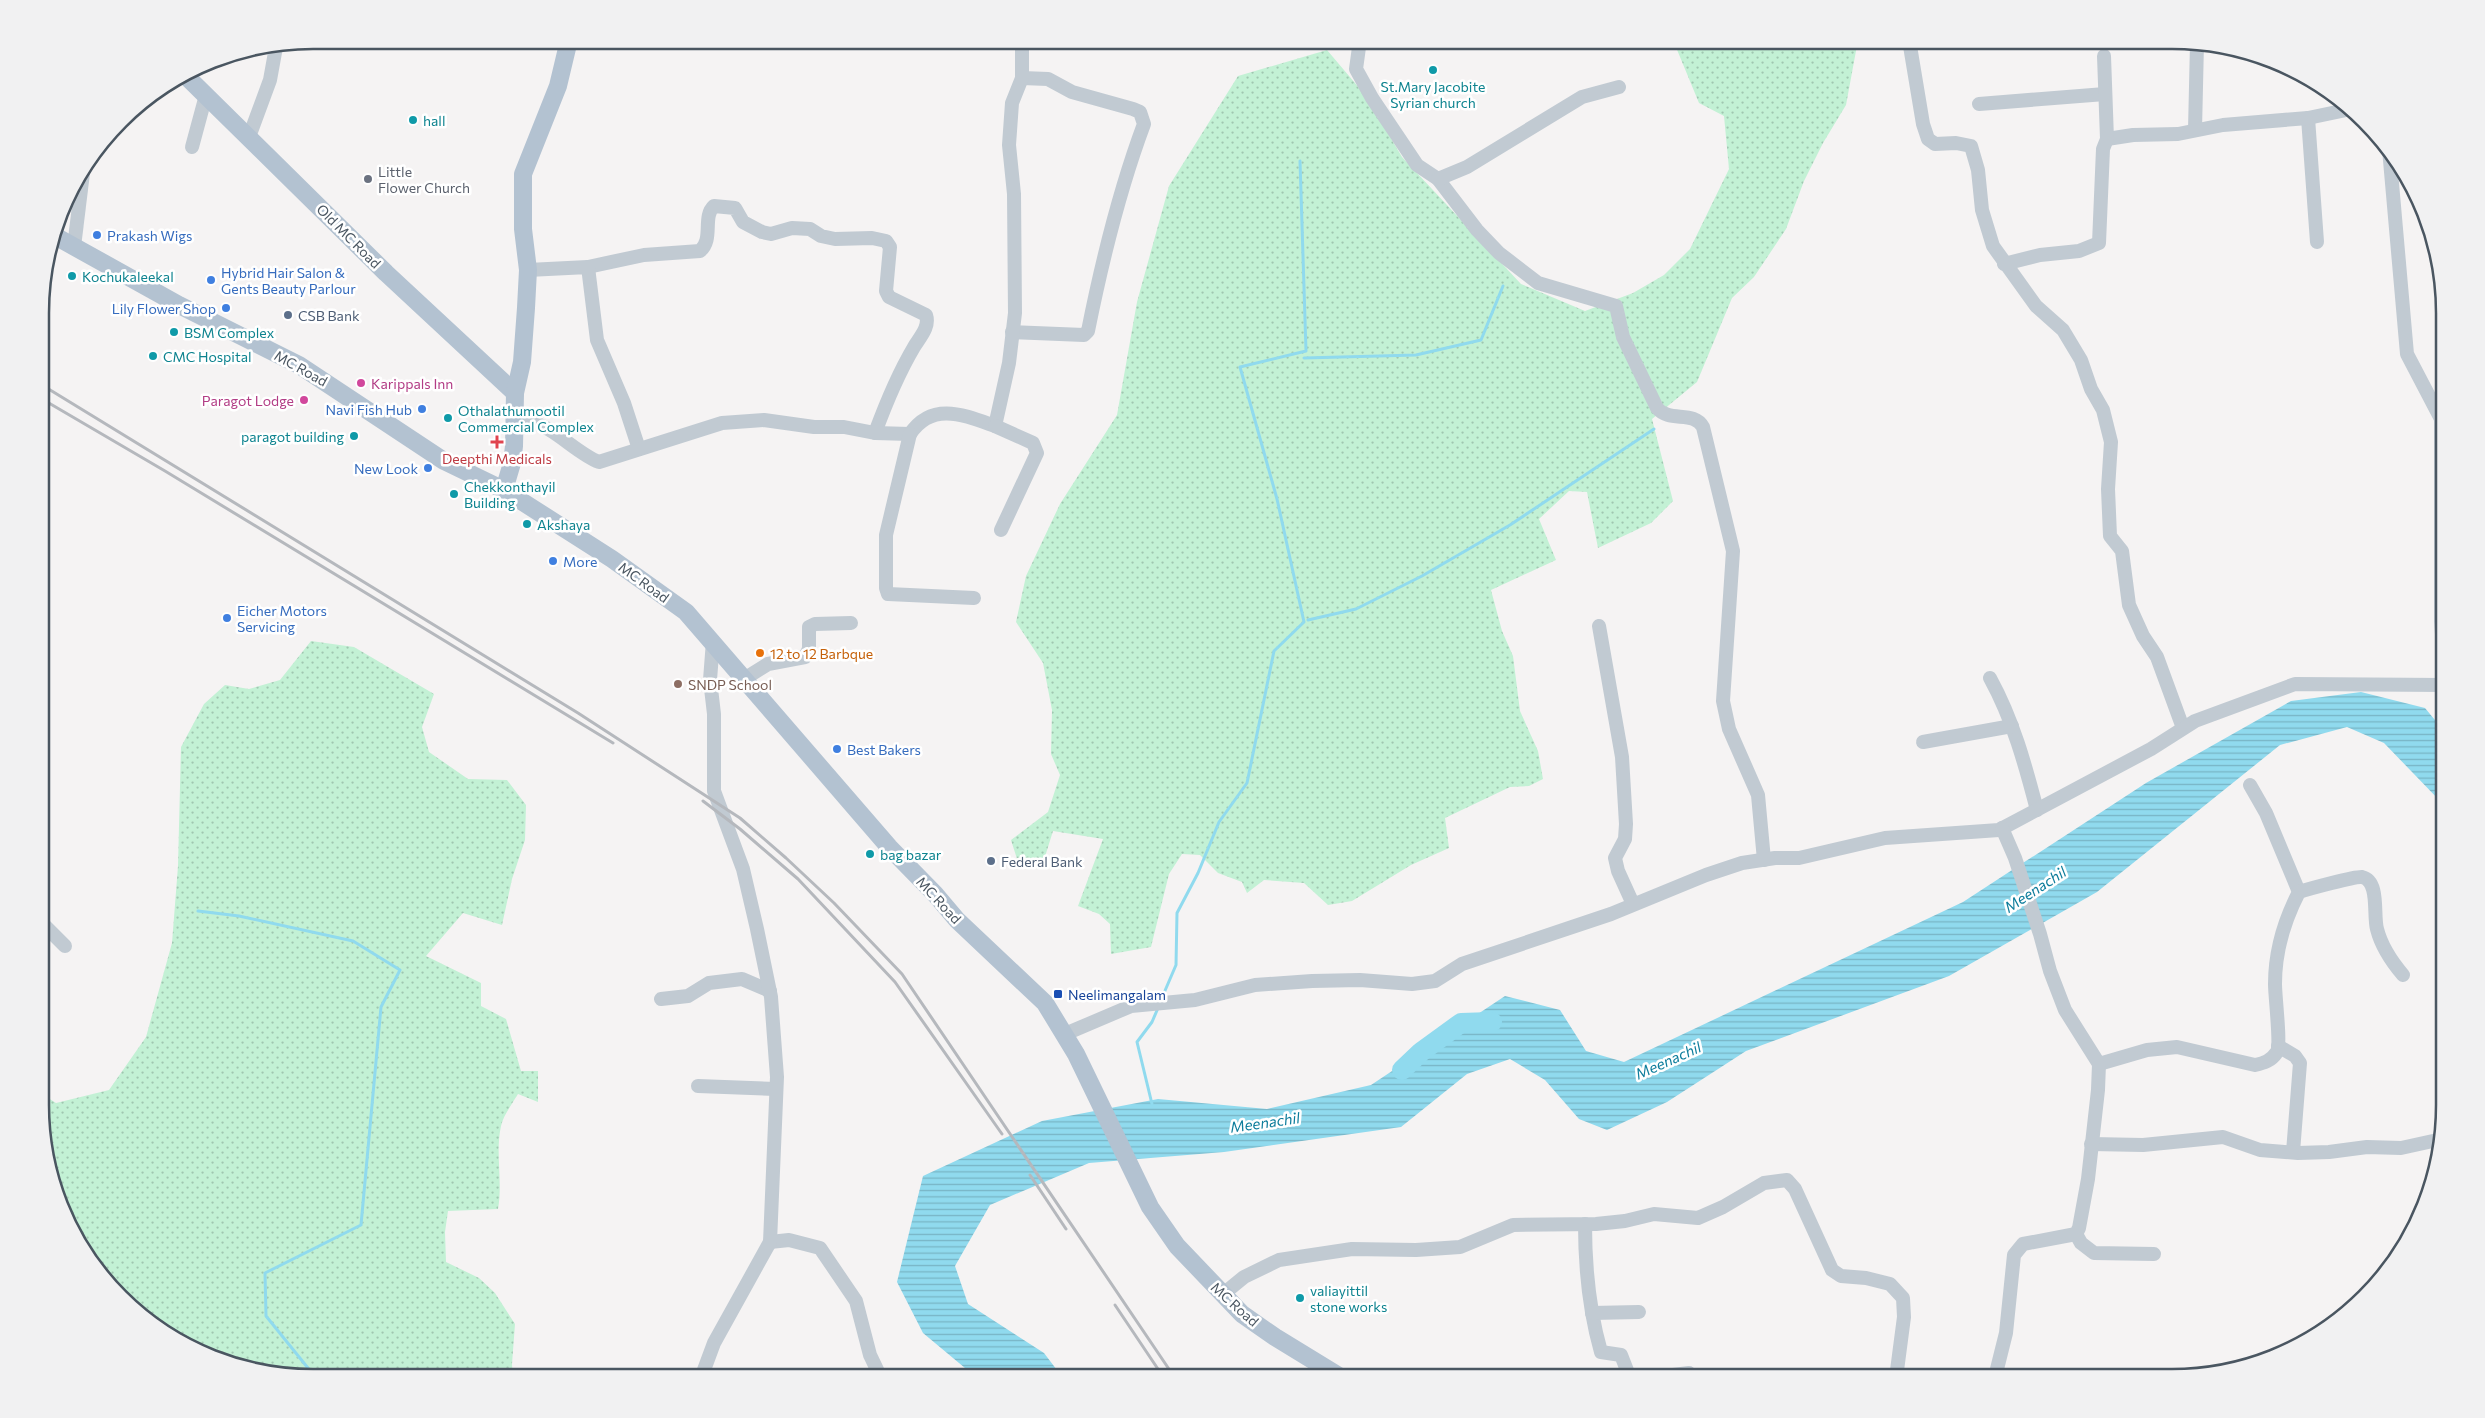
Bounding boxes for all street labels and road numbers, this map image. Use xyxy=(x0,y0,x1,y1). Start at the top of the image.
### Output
street label: Old MC Road xyxy=(313,200,385,272)
street label: MC Road xyxy=(271,346,331,390)
street label: MC Road xyxy=(615,558,673,606)
street label: MC Road xyxy=(913,873,965,927)
street label: MC Road xyxy=(1208,1278,1262,1330)

